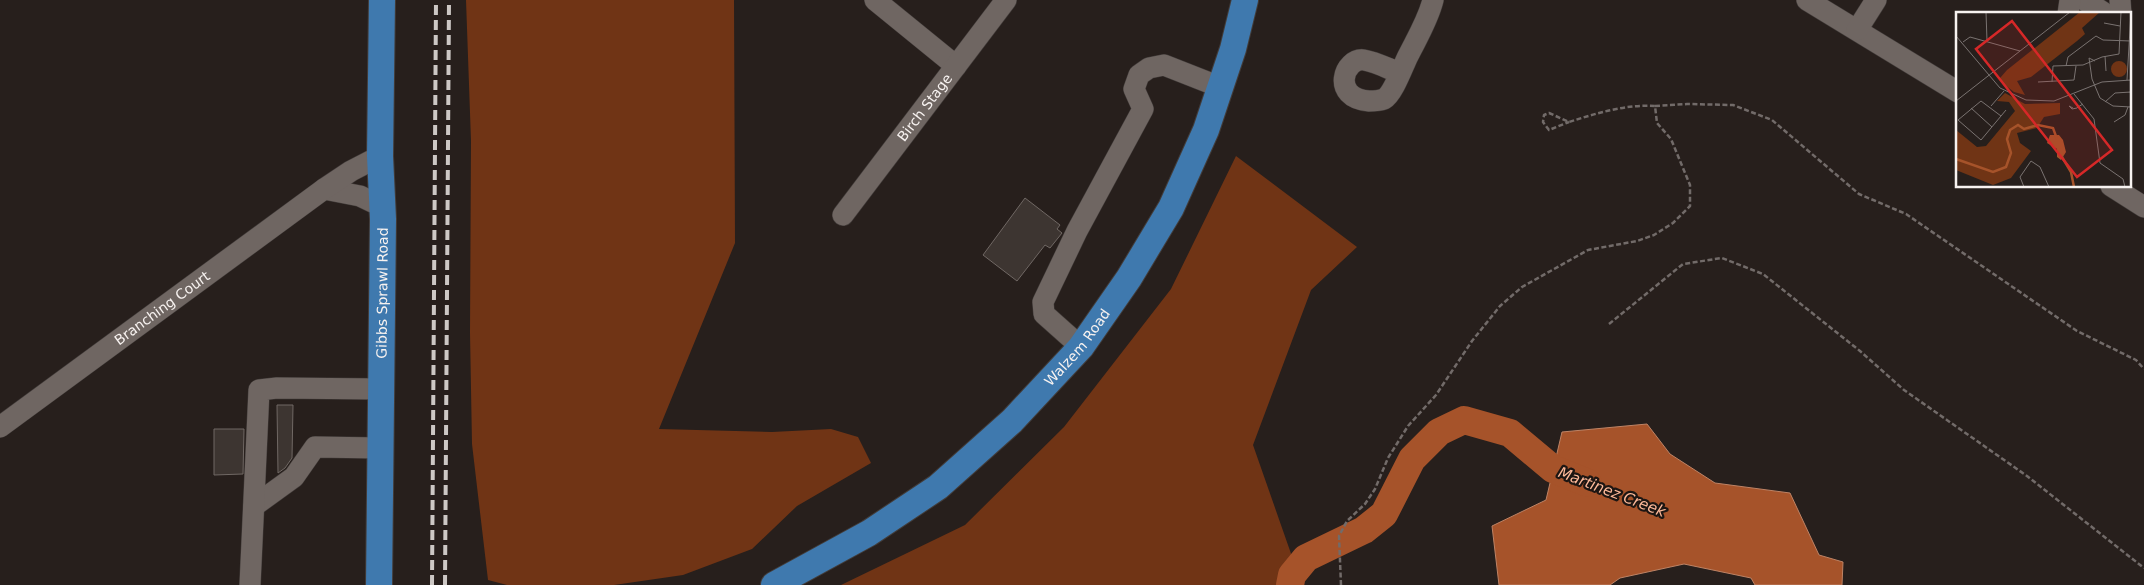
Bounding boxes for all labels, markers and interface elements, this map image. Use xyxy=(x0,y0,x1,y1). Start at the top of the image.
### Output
inset map xyxy=(1956,12,2132,188)
street label: Birch Stage xyxy=(894,71,955,144)
street label: Gibbs Sprawl Road xyxy=(373,227,391,359)
street label: Branching Court xyxy=(111,268,213,348)
street label: Walzem Road xyxy=(1041,306,1113,389)
water label: Martinez Creek xyxy=(1556,463,1669,521)

